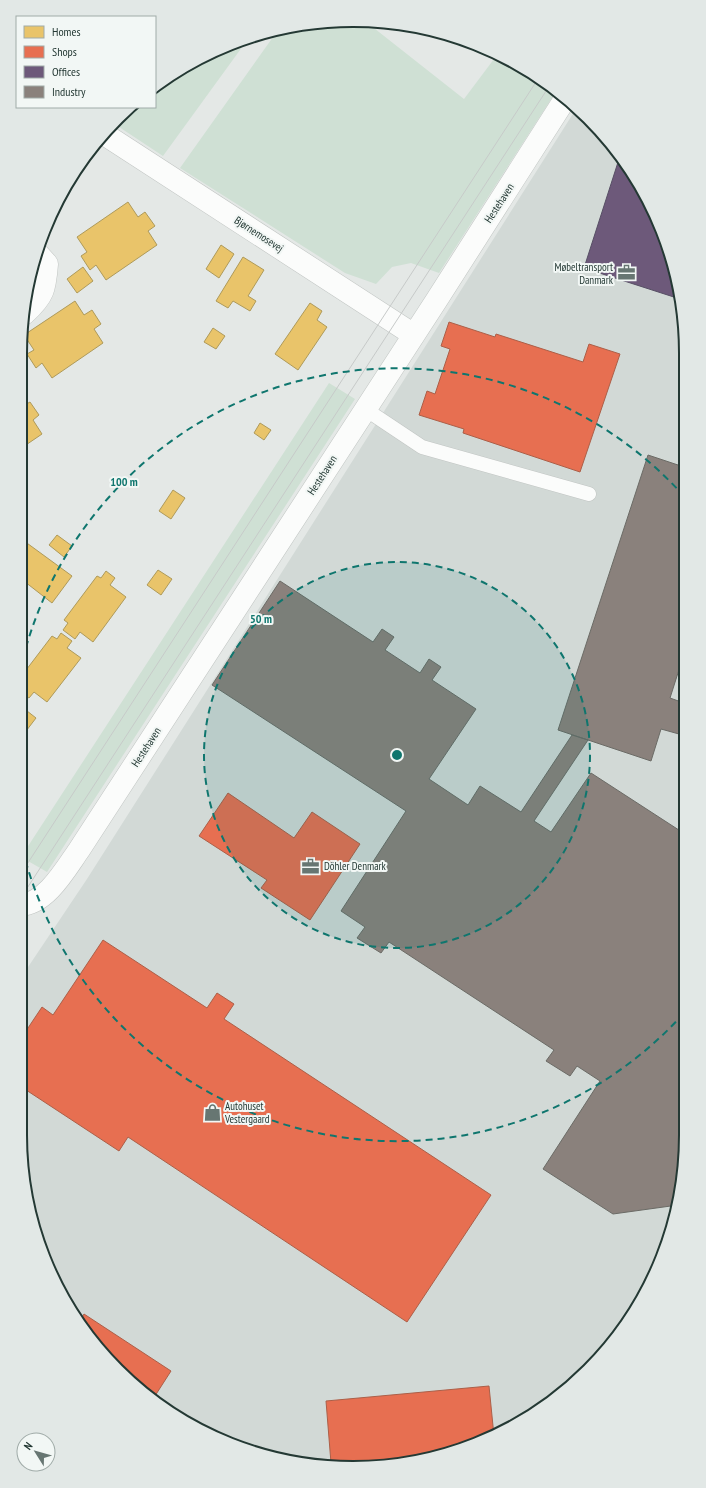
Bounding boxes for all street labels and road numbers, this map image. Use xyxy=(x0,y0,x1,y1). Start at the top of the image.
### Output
street label: Hestehaven xyxy=(481,180,517,225)
street label: Bjørnemosevej xyxy=(232,213,286,255)
street label: Hestehaven xyxy=(304,452,340,497)
street label: Hestehaven xyxy=(128,724,164,769)

